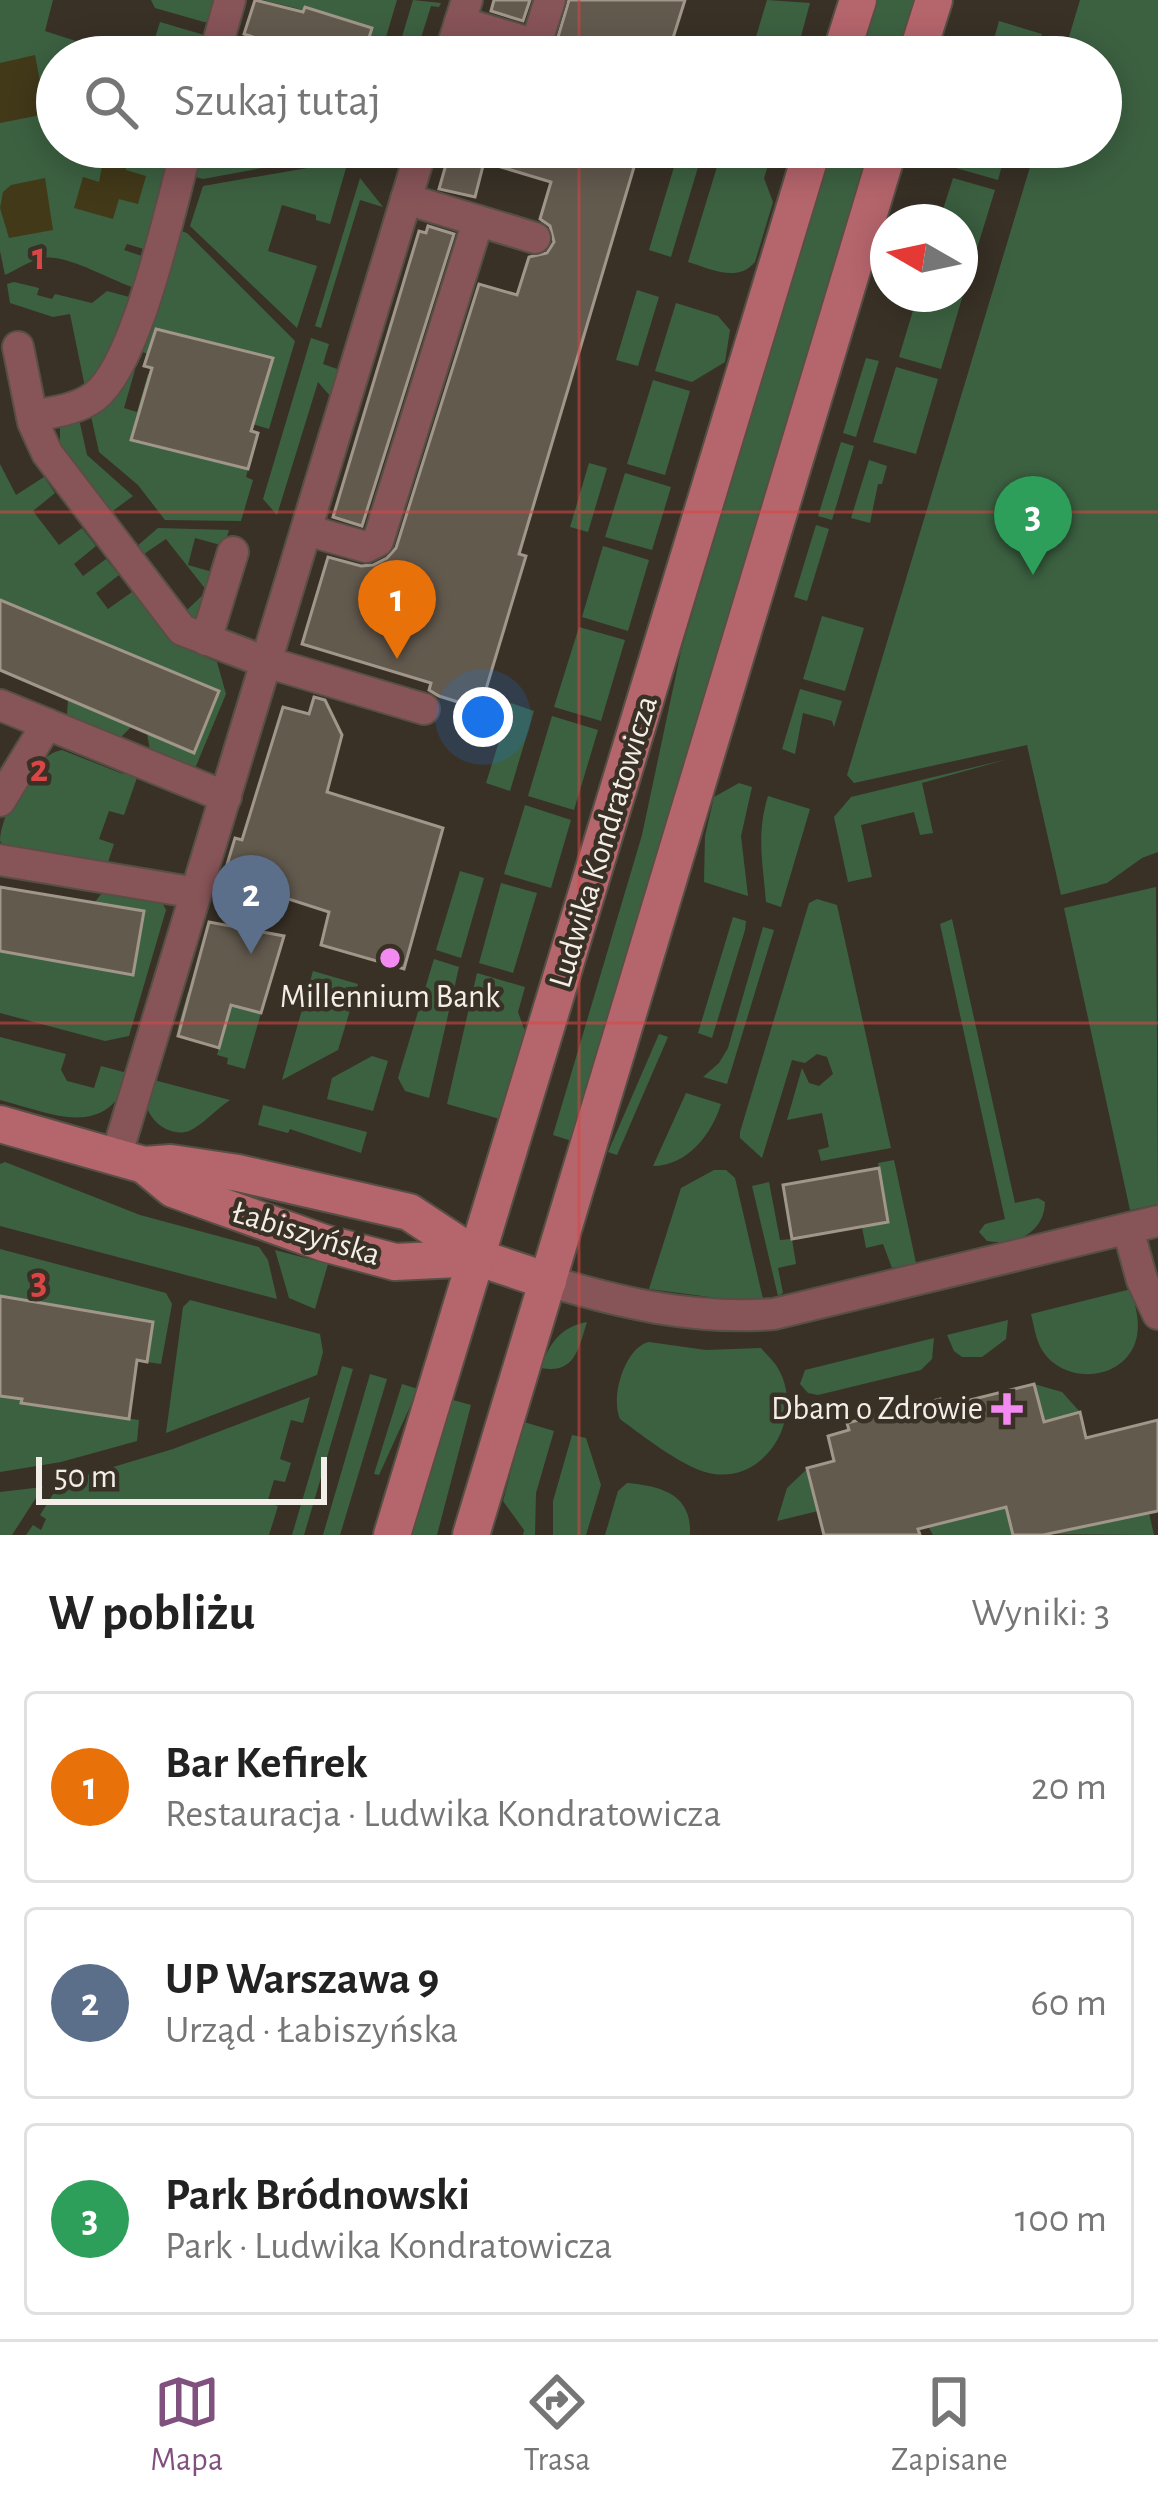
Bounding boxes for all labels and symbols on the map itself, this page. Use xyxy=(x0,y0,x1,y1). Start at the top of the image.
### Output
north arrow xyxy=(870,204,978,312)
text: 1 xyxy=(32,238,46,277)
pin: 3 xyxy=(994,476,1072,575)
pin: 1 xyxy=(358,560,436,659)
your location xyxy=(453,687,513,747)
street label: Ludwika Kondratowicza xyxy=(544,692,664,992)
text: 2 xyxy=(30,750,48,789)
pin: 2 xyxy=(212,855,290,954)
marker: Millennium Bank xyxy=(377,945,403,971)
place label: Millennium Bank xyxy=(280,981,500,1014)
street label: Łabiszyńska xyxy=(228,1196,384,1272)
text: 3 xyxy=(31,1262,47,1301)
place label: Dbam o Zdrowie xyxy=(771,1393,983,1426)
marker: Dbam o Zdrowie xyxy=(994,1396,1020,1422)
scale bar xyxy=(36,1451,327,1504)

